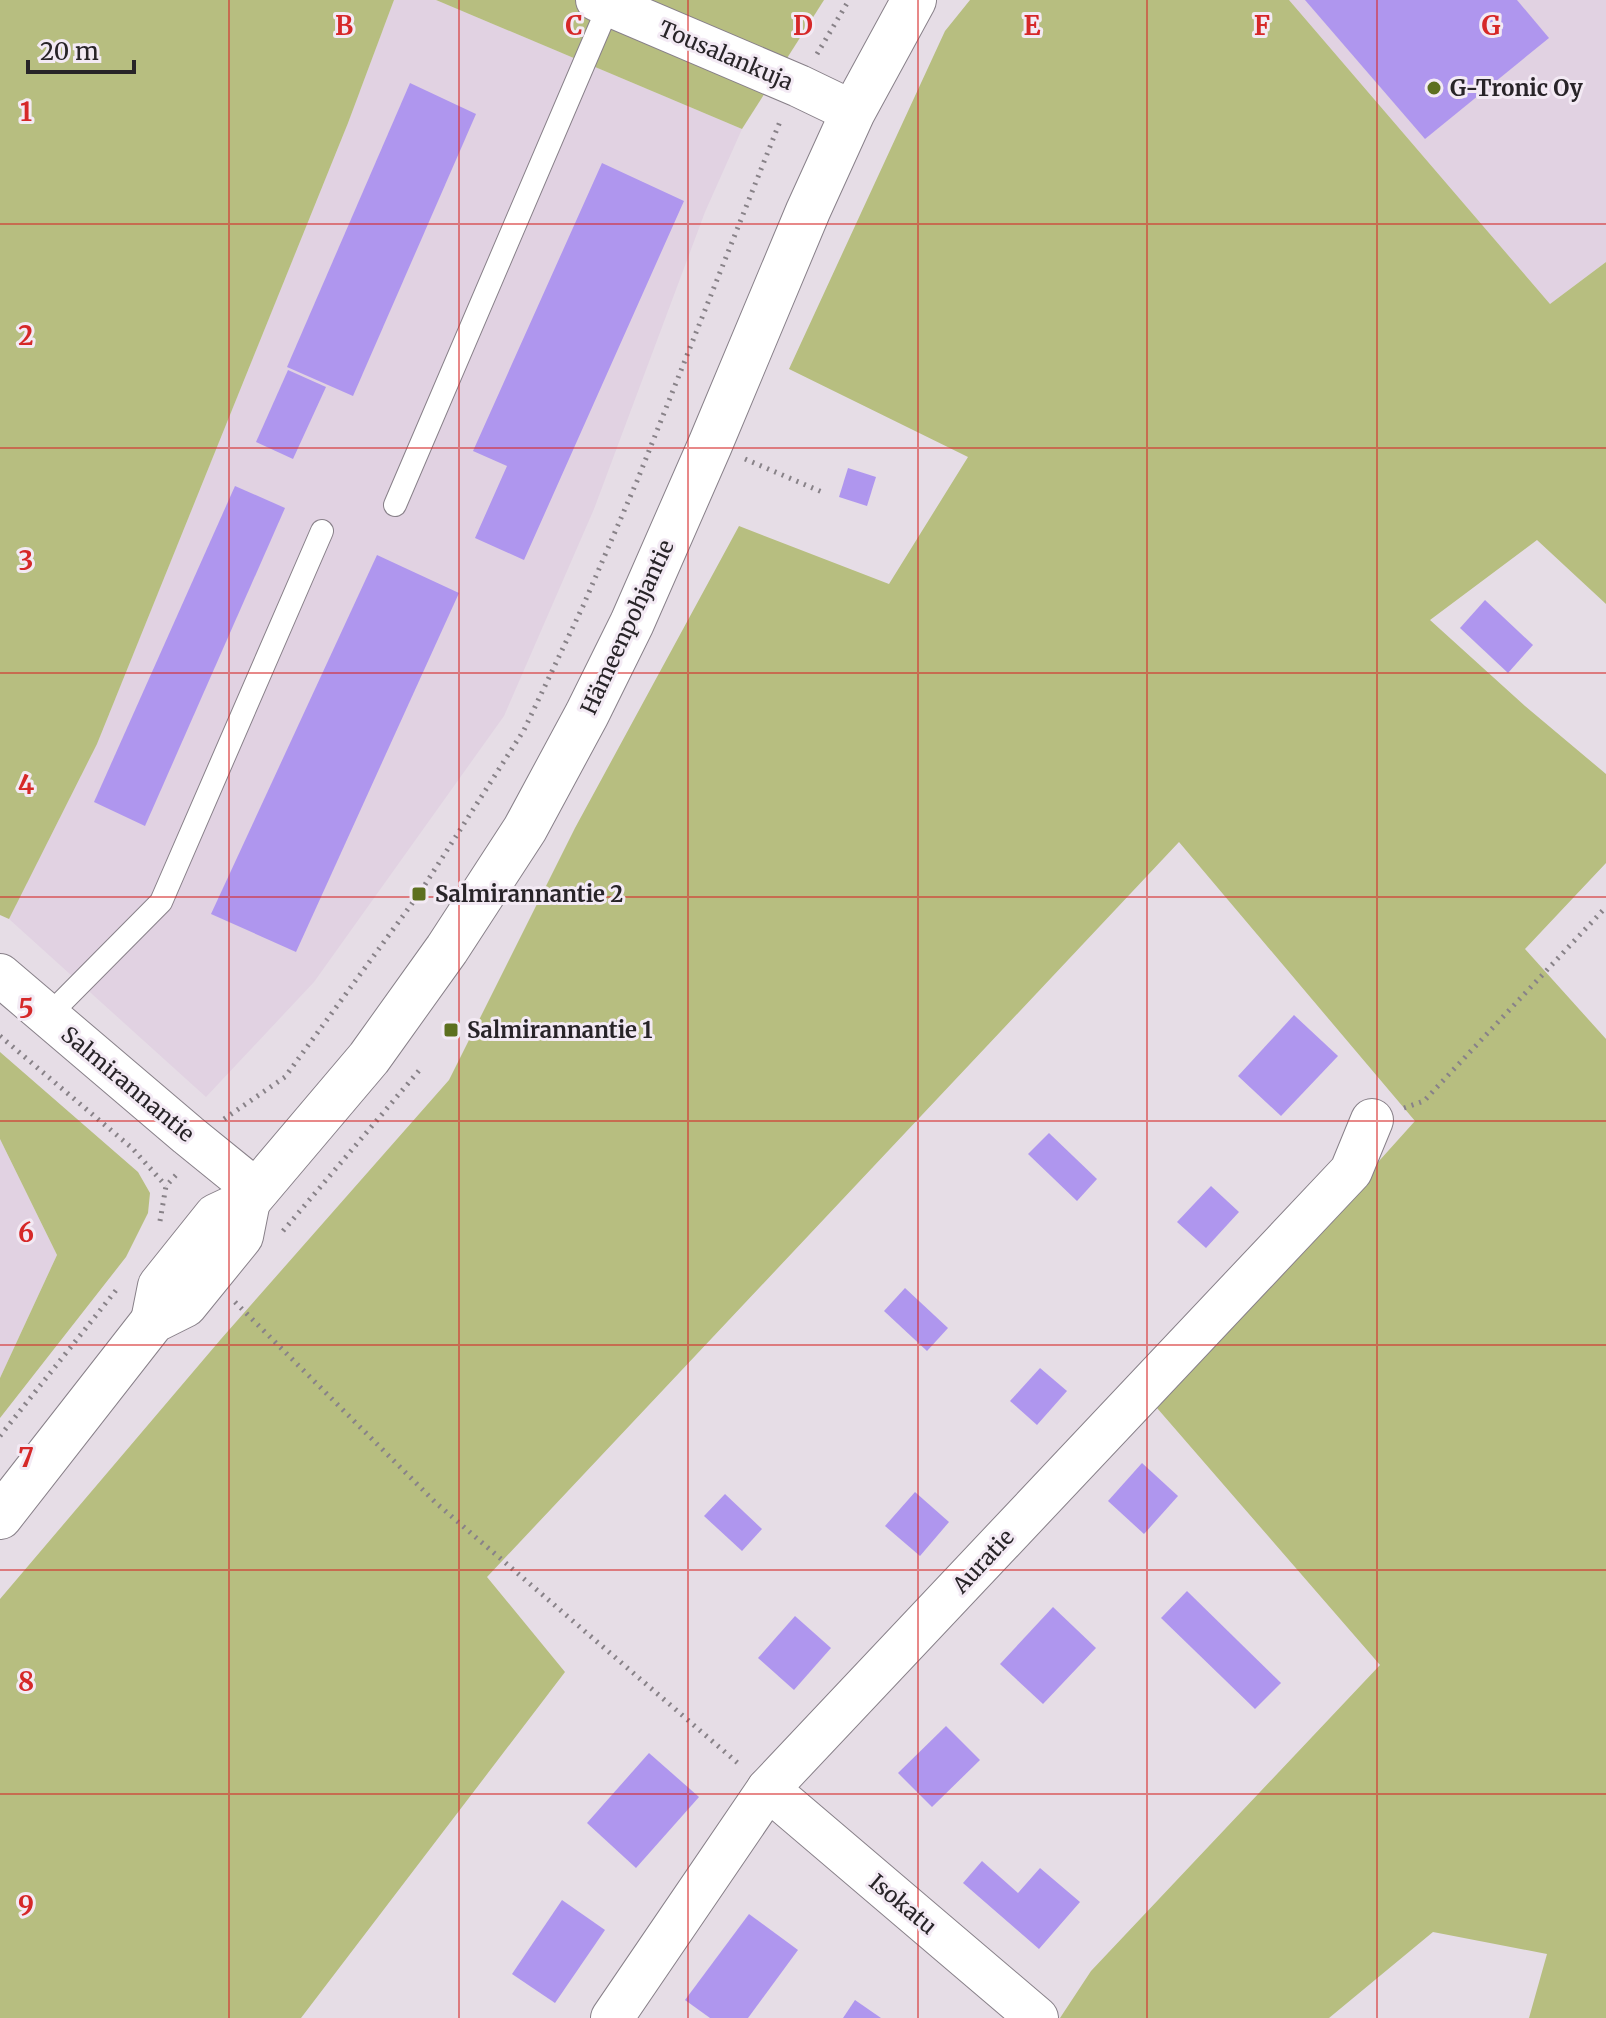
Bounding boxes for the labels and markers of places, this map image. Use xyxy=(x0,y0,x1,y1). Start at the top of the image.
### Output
place label: G-Tronic Oy xyxy=(1450,74,1584,102)
marker: G-Tronic Oy xyxy=(1425,79,1443,97)
place label: Salmirannantie 2 xyxy=(435,880,623,908)
marker: Salmirannantie 2 xyxy=(410,885,428,903)
place label: Salmirannantie 1 xyxy=(467,1016,652,1044)
marker: Salmirannantie 1 xyxy=(442,1021,460,1039)

